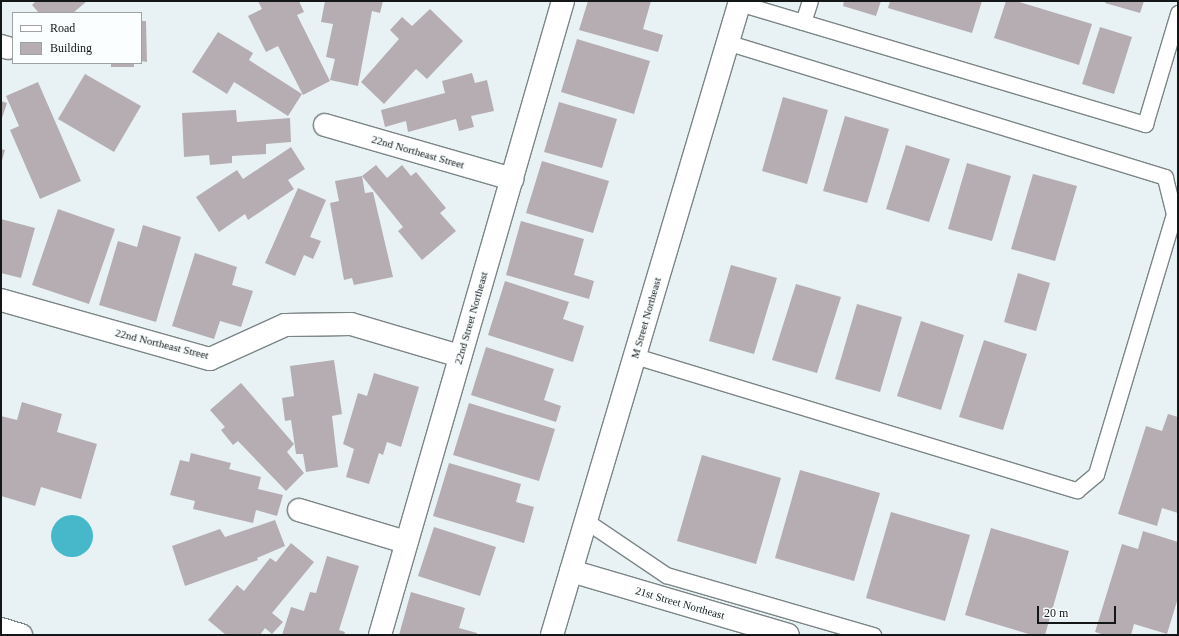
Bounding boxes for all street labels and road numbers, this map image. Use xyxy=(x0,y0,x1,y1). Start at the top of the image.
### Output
street label: 22nd Northeast Street xyxy=(370,132,466,172)
street label: 22nd Street Northeast xyxy=(451,270,491,366)
street label: M Street Northeast xyxy=(628,276,664,360)
street label: 22nd Northeast Street xyxy=(114,326,210,362)
street label: 21st Street Northeast xyxy=(634,584,726,622)

